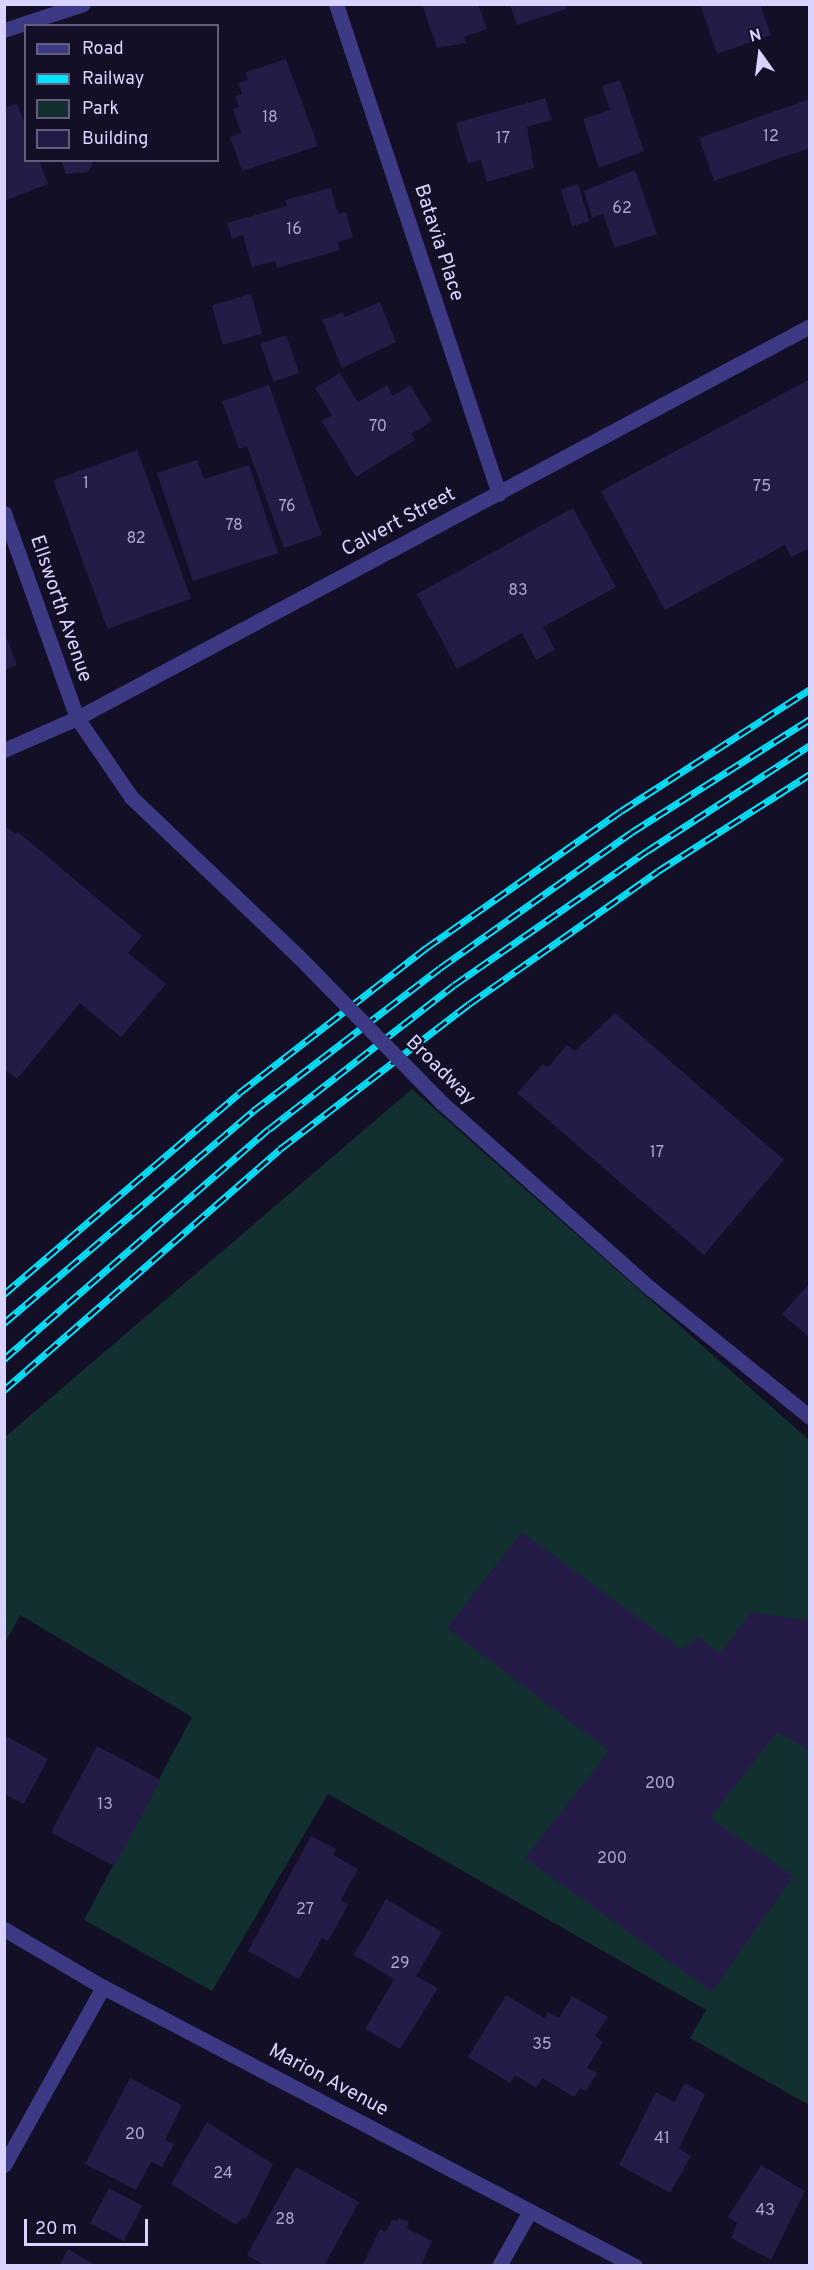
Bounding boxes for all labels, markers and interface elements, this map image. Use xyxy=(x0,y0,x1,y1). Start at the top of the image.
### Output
legend xyxy=(24,24,219,162)
north arrow xyxy=(730,24,790,84)
text: N xyxy=(748,25,764,48)
text: Road xyxy=(82,38,124,61)
text: Railway xyxy=(82,68,144,91)
text: Park xyxy=(82,98,119,121)
house number: 18 xyxy=(262,108,278,128)
house number: 12 xyxy=(763,127,779,147)
text: Building xyxy=(82,128,148,151)
house number: 17 xyxy=(496,129,510,149)
street label: Batavia Place xyxy=(408,182,468,304)
house number: 62 xyxy=(612,199,632,219)
house number: 16 xyxy=(286,220,302,240)
house number: 70 xyxy=(369,417,387,437)
house number: 1 xyxy=(83,474,89,494)
house number: 75 xyxy=(753,477,771,497)
street label: Calvert Street xyxy=(338,483,460,563)
house number: 76 xyxy=(278,497,296,517)
house number: 78 xyxy=(225,516,243,536)
house number: 82 xyxy=(126,529,146,549)
street label: Ellsworth Avenue xyxy=(23,532,97,686)
house number: 83 xyxy=(508,581,528,601)
street label: Broadway xyxy=(400,1031,480,1111)
house number: 17 xyxy=(650,1143,664,1163)
house number: 200 xyxy=(645,1774,675,1794)
house number: 13 xyxy=(97,1795,113,1815)
house number: 200 xyxy=(597,1849,627,1869)
house number: 27 xyxy=(296,1900,314,1920)
house number: 29 xyxy=(390,1954,410,1974)
house number: 35 xyxy=(532,2035,552,2055)
street label: Marion Avenue xyxy=(264,2039,392,2123)
house number: 20 xyxy=(125,2125,145,2145)
house number: 41 xyxy=(654,2129,670,2149)
house number: 24 xyxy=(213,2164,233,2184)
house number: 43 xyxy=(755,2201,775,2221)
scale bar xyxy=(27,2207,152,2245)
house number: 28 xyxy=(275,2210,295,2230)
text: 20 m xyxy=(35,2218,77,2241)

